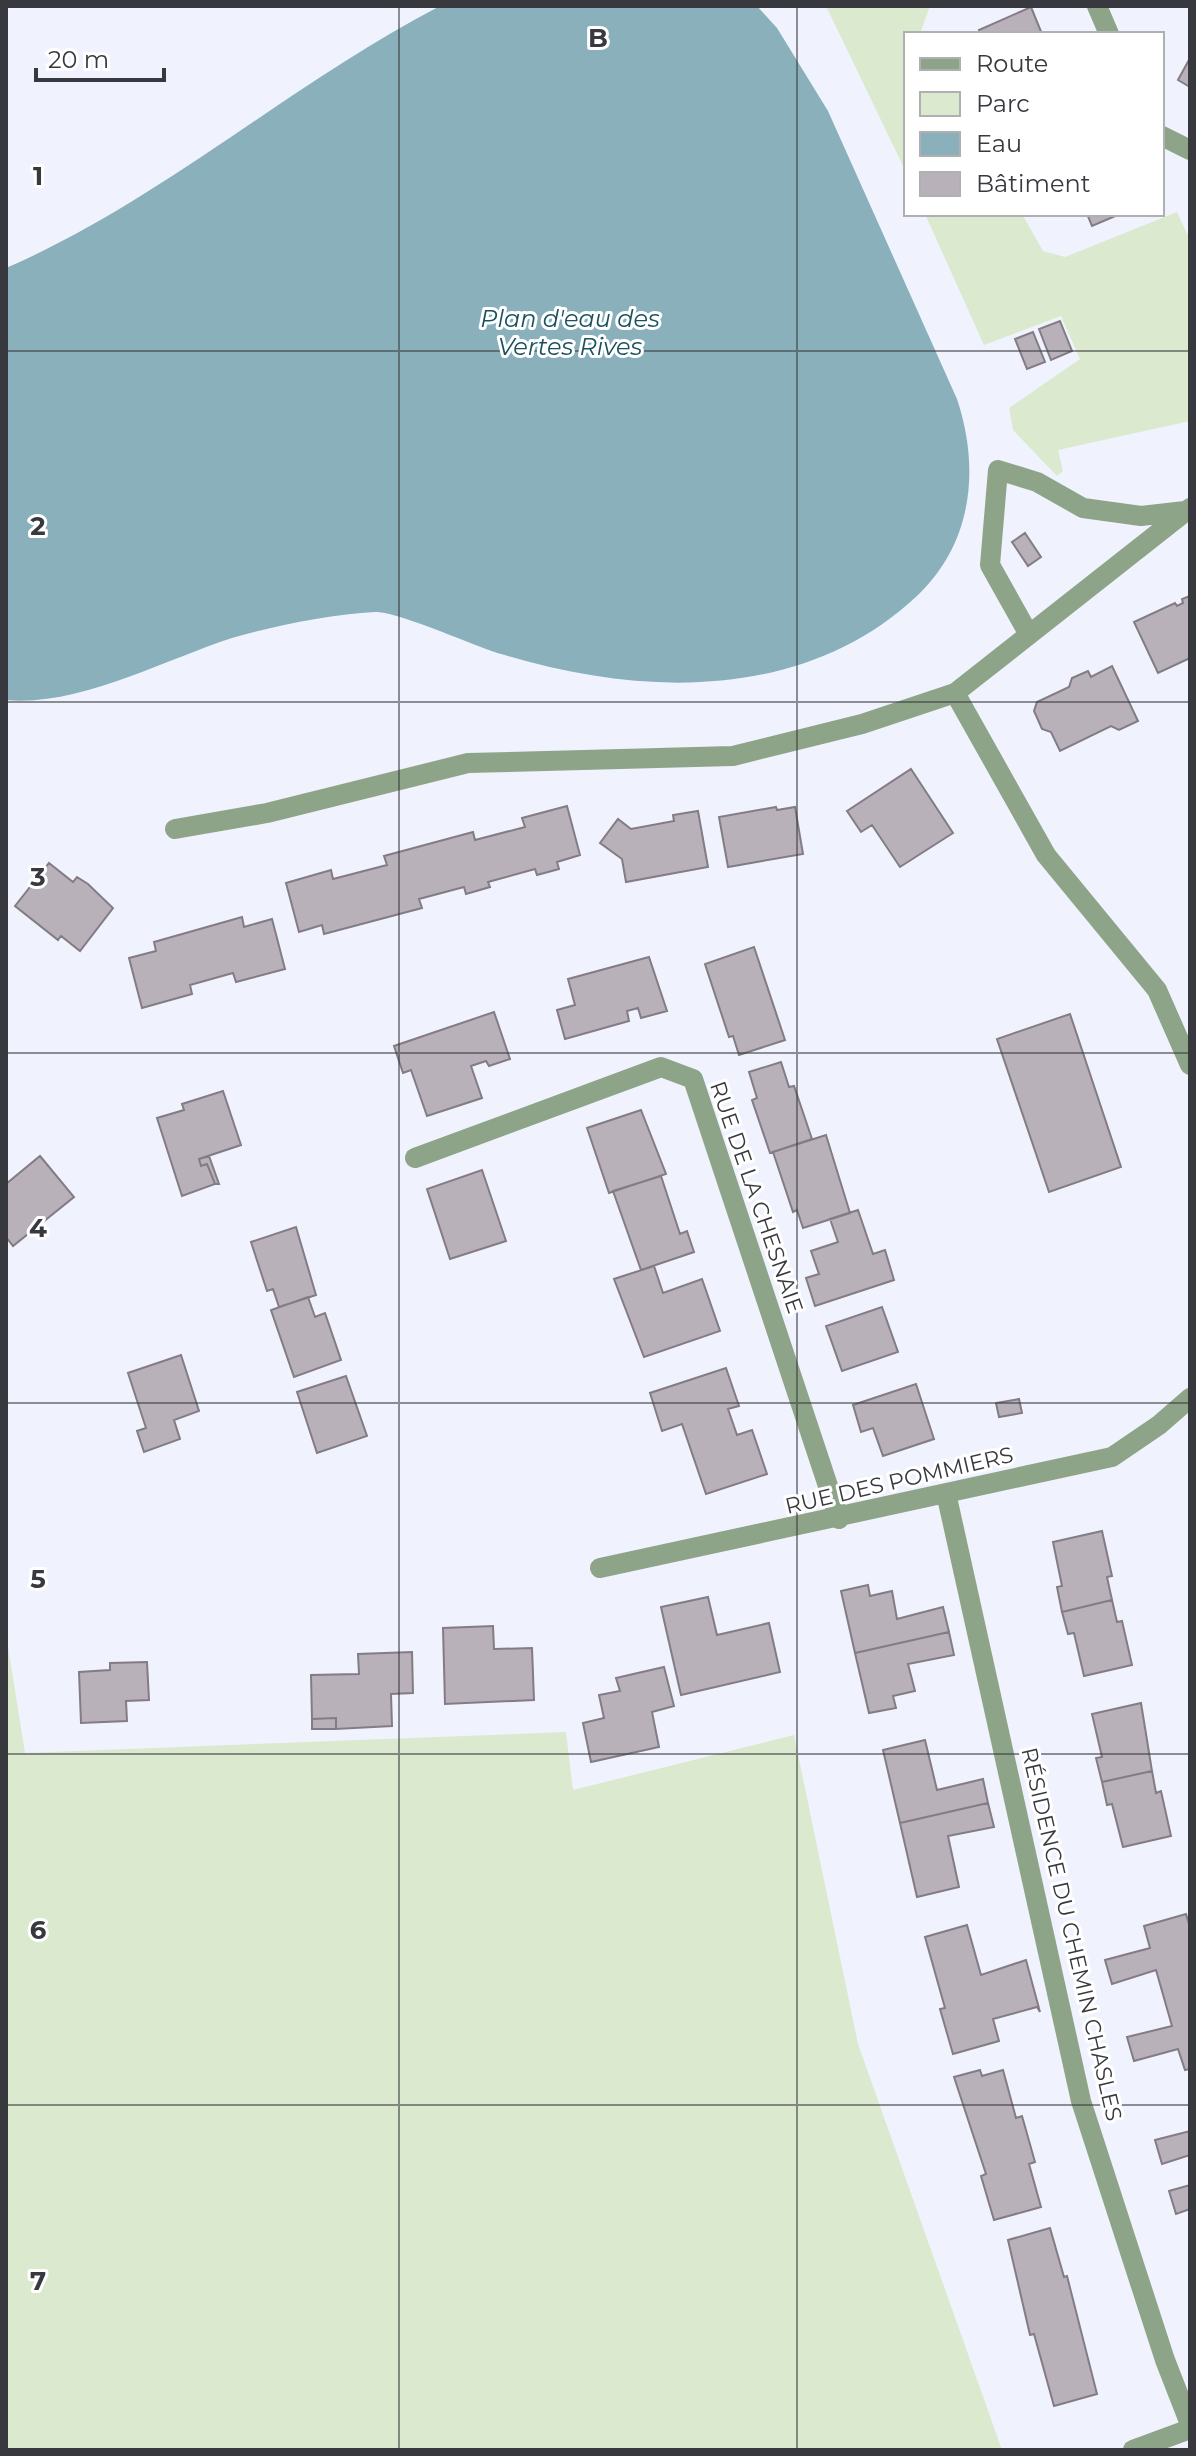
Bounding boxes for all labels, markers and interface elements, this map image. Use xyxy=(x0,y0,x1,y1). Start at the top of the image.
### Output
text: B xyxy=(588,22,608,54)
scale bar xyxy=(36,32,164,82)
legend xyxy=(904,32,1164,216)
text: 20 m xyxy=(48,45,109,74)
text: Route xyxy=(976,49,1048,78)
text: Parc xyxy=(976,89,1030,118)
text: Eau xyxy=(976,129,1022,158)
text: 1 xyxy=(33,160,43,192)
text: Bâtiment xyxy=(976,169,1091,198)
water label: Plan d'eau des Vertes Rives xyxy=(480,304,660,361)
text: 2 xyxy=(30,510,46,542)
text: 3 xyxy=(29,861,46,893)
street label: RUE DE LA CHESNAIE xyxy=(704,1078,809,1317)
text: 4 xyxy=(29,1212,47,1244)
street label: RUE DES POMMIERS xyxy=(783,1441,1016,1520)
text: 5 xyxy=(30,1563,46,1595)
street label: RÉSIDENCE DU CHEMIN CHASLES xyxy=(1015,1745,1128,2124)
text: 6 xyxy=(30,1914,47,1946)
text: 7 xyxy=(30,2265,46,2297)

